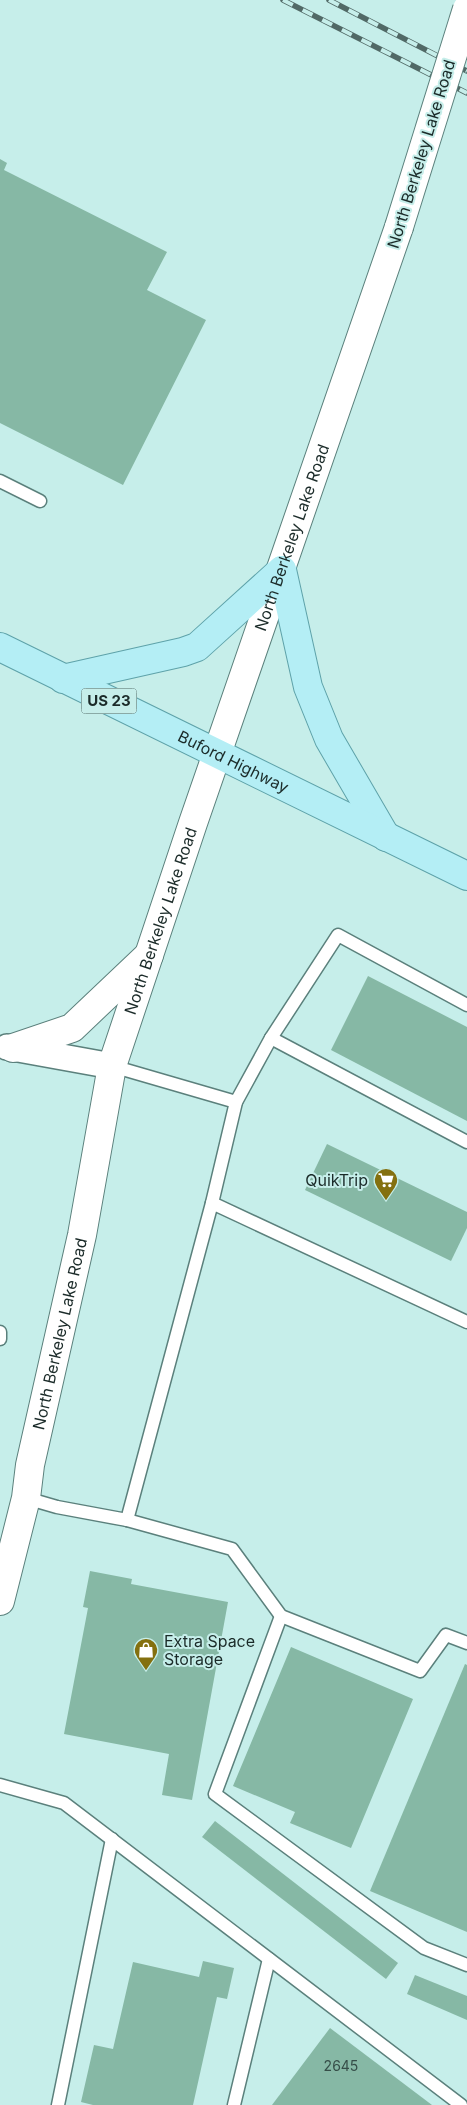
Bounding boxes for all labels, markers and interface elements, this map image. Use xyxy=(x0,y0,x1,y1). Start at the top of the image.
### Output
street label: North Berkeley Lake Road xyxy=(383,57,459,251)
street label: North Berkeley Lake Road xyxy=(250,442,333,634)
road number: US 23 xyxy=(82,688,136,714)
street label: Buford Highway xyxy=(175,726,292,797)
street label: North Berkeley Lake Road xyxy=(120,825,201,1017)
supermarket icon: QuikTrip xyxy=(373,1167,399,1201)
place label: QuikTrip xyxy=(305,1170,368,1190)
street label: North Berkeley Lake Road xyxy=(28,1236,91,1432)
place label: Extra Space Storage xyxy=(164,1631,255,1669)
shop icon: Extra Space Storage xyxy=(133,1637,159,1671)
house number: 2645 xyxy=(324,2057,358,2074)

